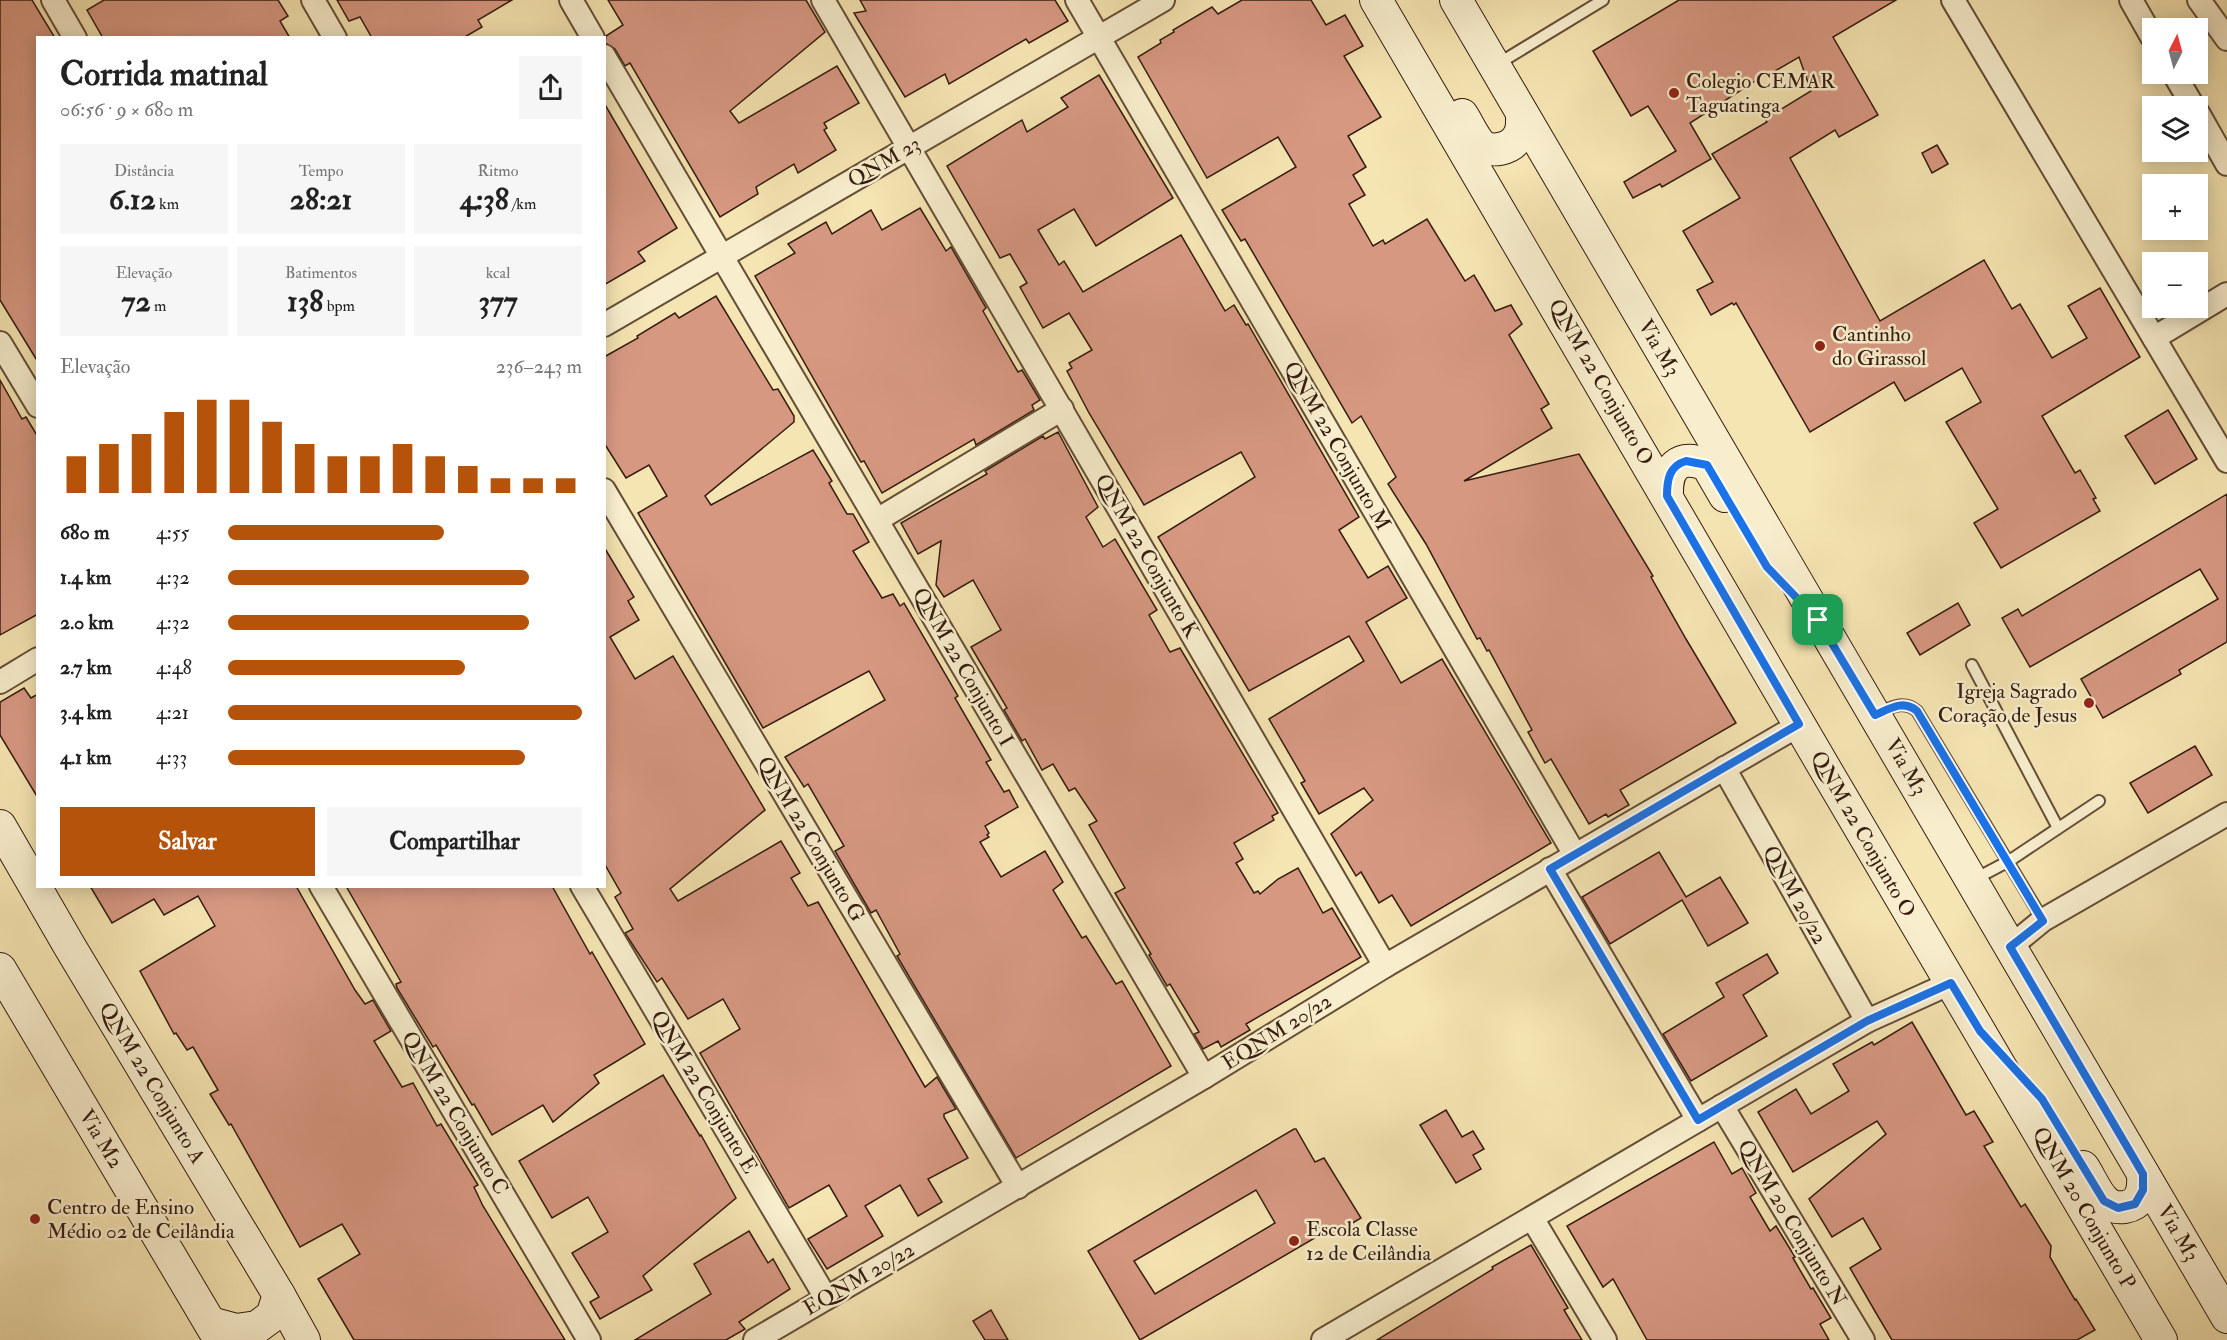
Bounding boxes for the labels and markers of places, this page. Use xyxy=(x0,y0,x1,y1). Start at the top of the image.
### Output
place label: Colegio CEMAR Taguatinga xyxy=(1686,68,1836,119)
marker: Colegio CEMAR Taguatinga xyxy=(1667,86,1681,100)
place label: Cantinho do Girassol xyxy=(1832,321,1927,372)
marker: Cantinho do Girassol xyxy=(1813,339,1827,353)
pin xyxy=(1792,594,1843,645)
place label: Igreja Sagrado Coração de Jesus xyxy=(1938,678,2077,729)
marker: Igreja Sagrado Coração de Jesus xyxy=(2082,696,2096,710)
place label: Centro de Ensino Médio 02 de Ceilândia xyxy=(47,1194,235,1245)
marker: Centro de Ensino Médio 02 de Ceilândia xyxy=(28,1212,42,1226)
place label: Escola Classe 12 de Ceilândia xyxy=(1306,1216,1432,1267)
marker: Escola Classe 12 de Ceilândia xyxy=(1287,1234,1301,1248)

